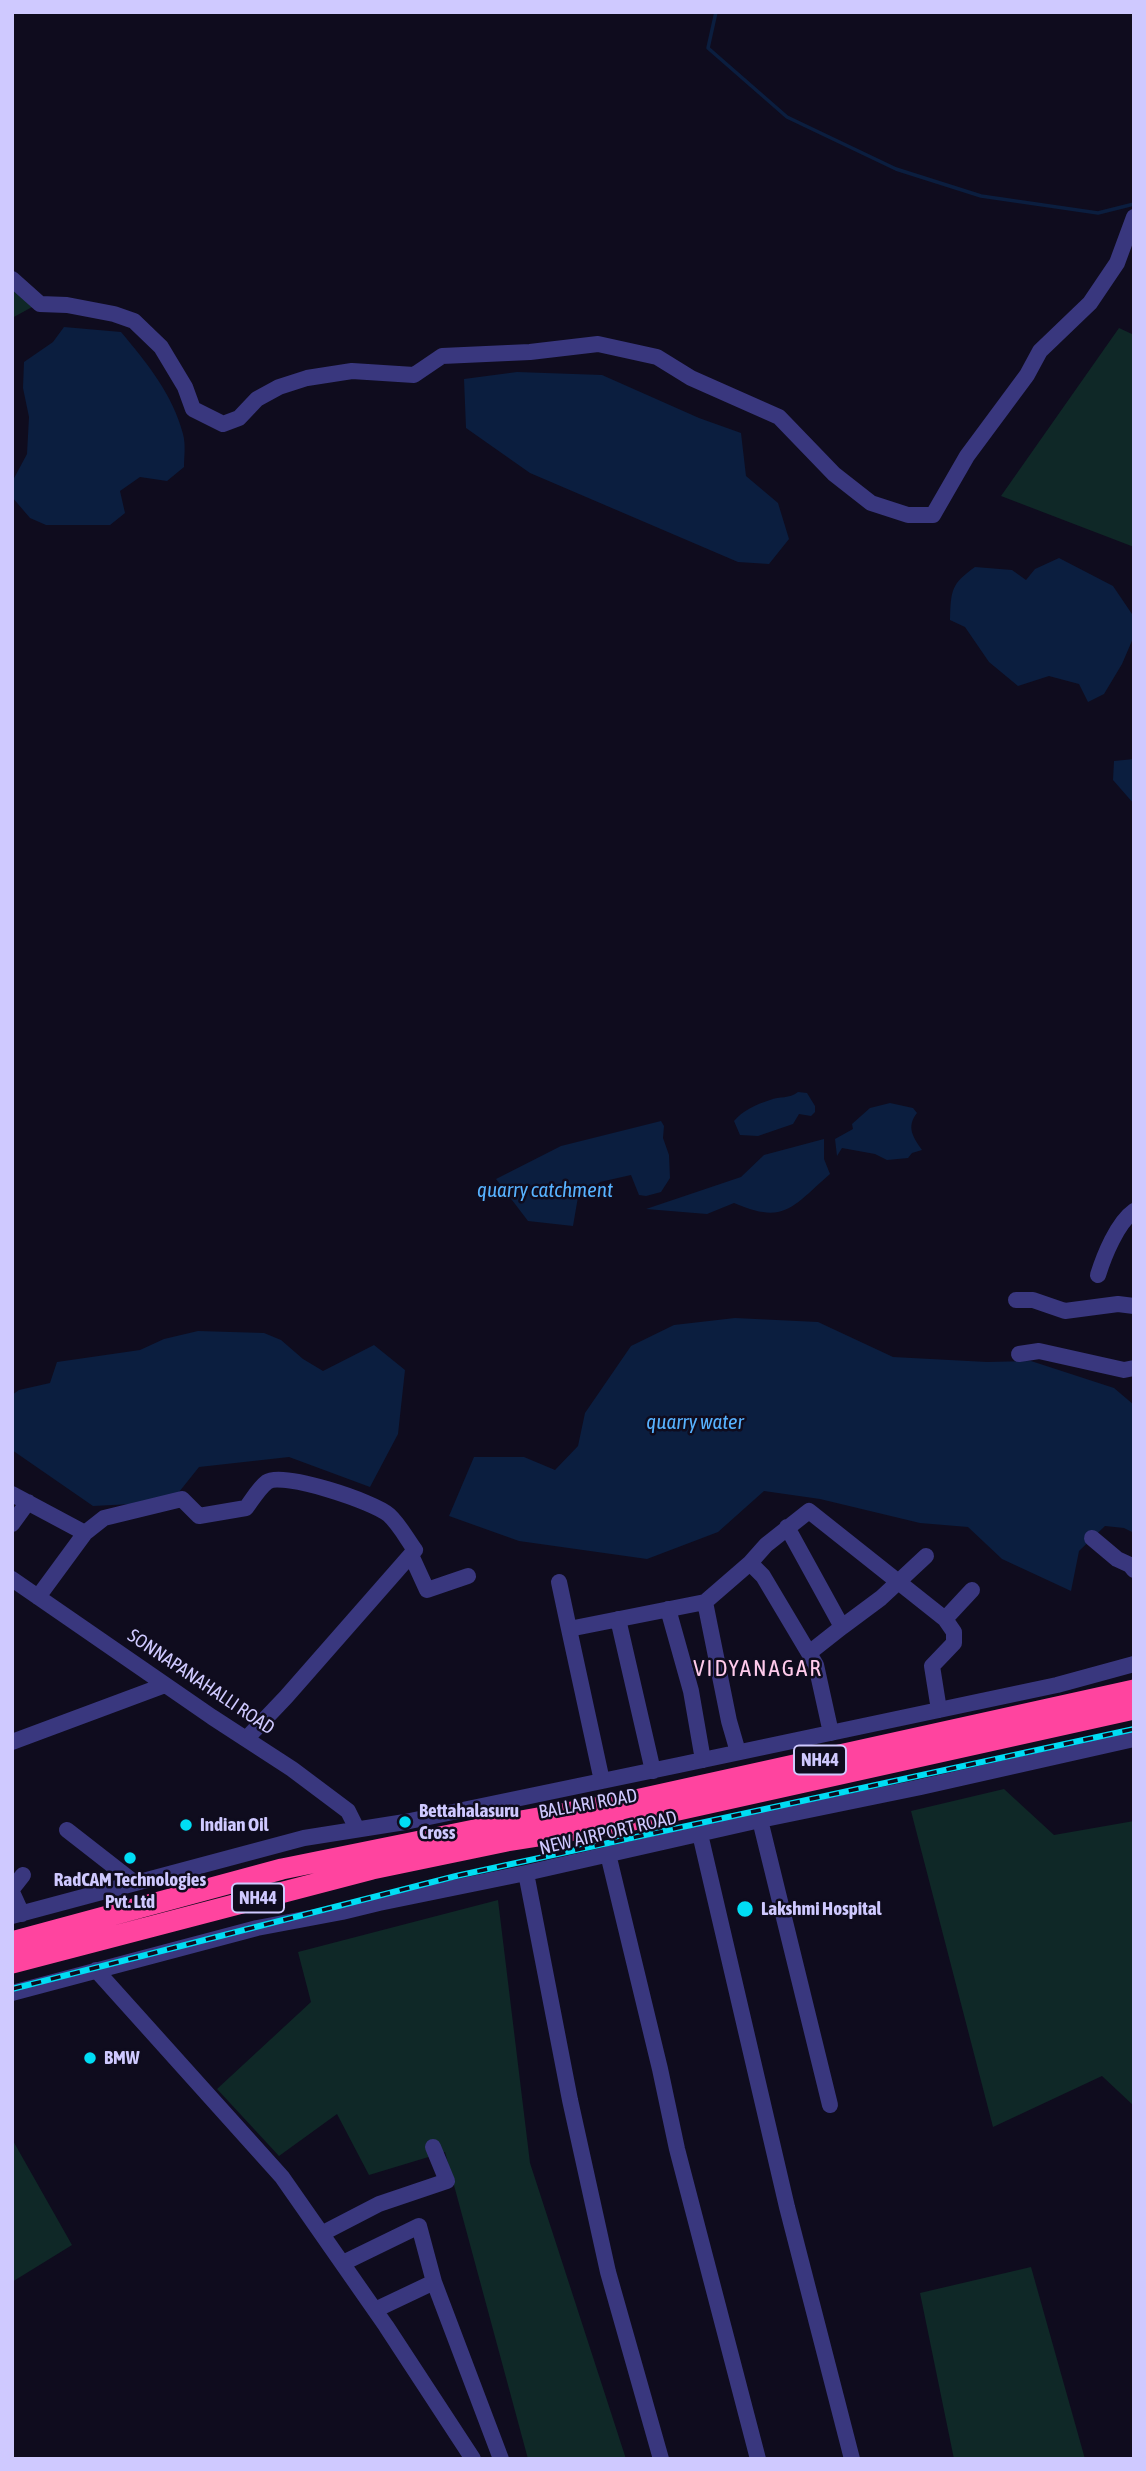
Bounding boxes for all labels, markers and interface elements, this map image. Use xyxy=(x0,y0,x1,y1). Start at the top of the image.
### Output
water label: quarry catchment xyxy=(477,1177,613,1203)
water label: quarry water xyxy=(646,1409,744,1435)
street label: SONNAPANAHALLI ROAD xyxy=(123,1624,279,1740)
district label: VIDYANAGAR xyxy=(695,1655,821,1683)
road number: NH44 xyxy=(794,1745,846,1774)
street label: BALLARI ROAD xyxy=(537,1784,639,1824)
place label: Bettahalasuru Cross xyxy=(419,1800,519,1844)
street label: NEW AIRPORT ROAD xyxy=(537,1806,679,1860)
place label: Indian Oil xyxy=(200,1814,269,1836)
marker: Bettahalasuru Cross xyxy=(397,1814,413,1830)
marker: Indian Oil xyxy=(178,1817,194,1833)
marker: RadCAM Technologies Pvt. Ltd xyxy=(122,1850,138,1866)
place label: RadCAM Technologies Pvt. Ltd xyxy=(54,1869,206,1913)
road number: NH44 xyxy=(232,1884,284,1912)
place label: Lakshmi Hospital xyxy=(761,1898,882,1920)
marker: Lakshmi Hospital xyxy=(735,1899,755,1919)
place label: BMW xyxy=(104,2047,140,2069)
marker: BMW xyxy=(82,2050,98,2066)

